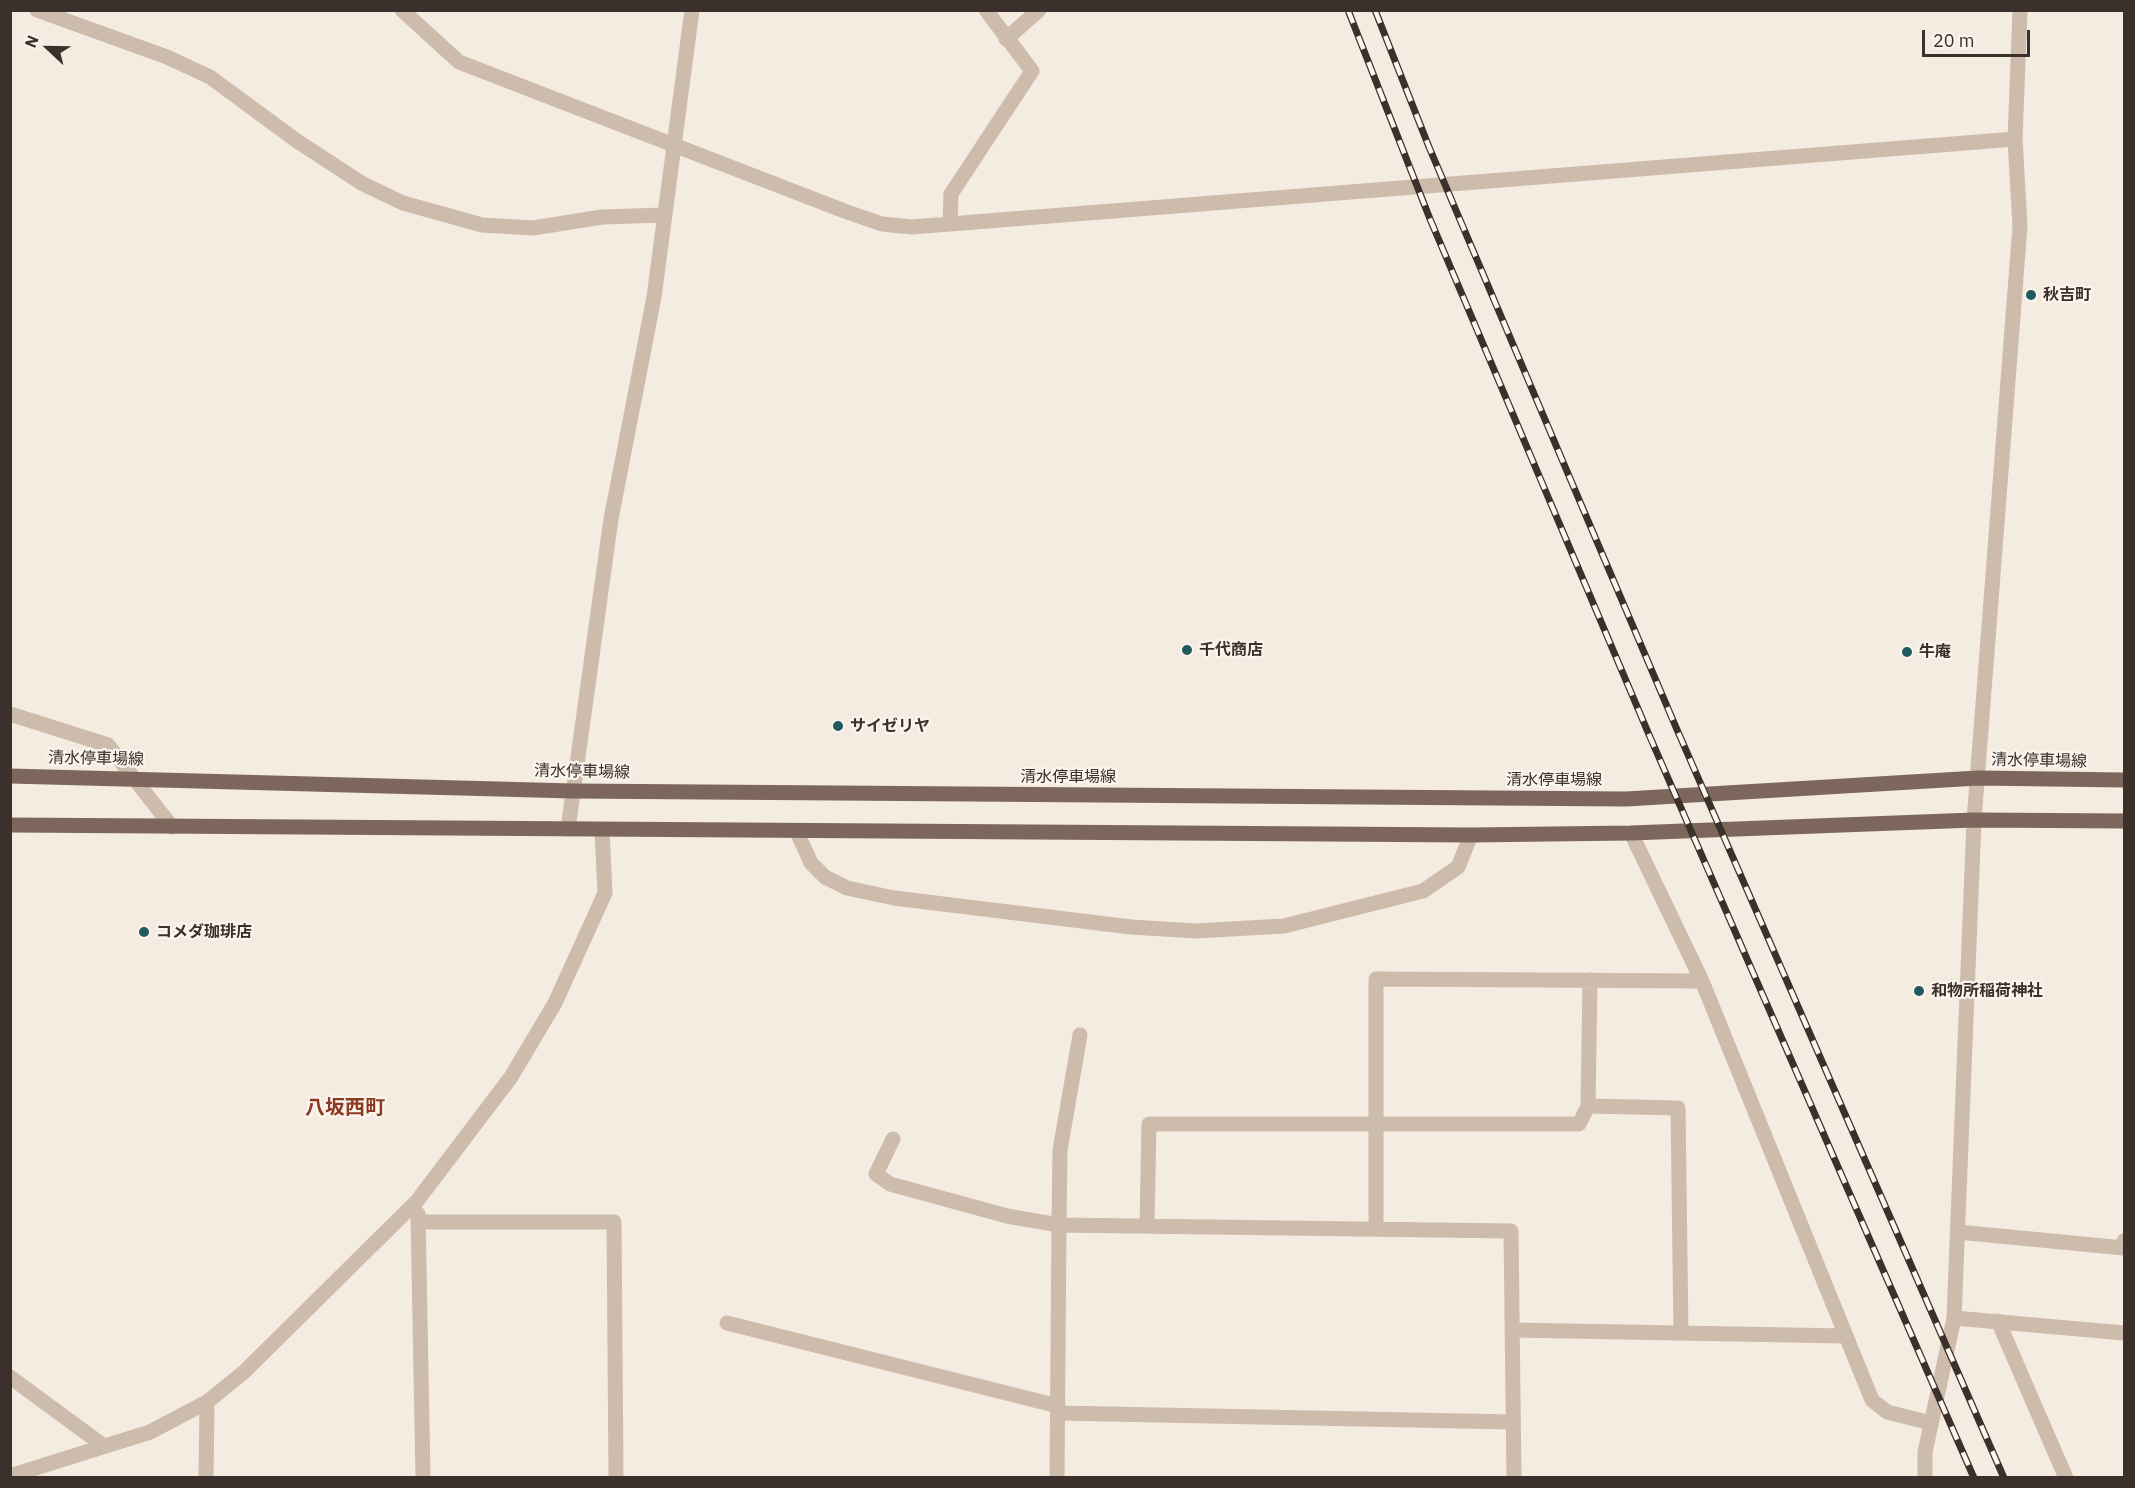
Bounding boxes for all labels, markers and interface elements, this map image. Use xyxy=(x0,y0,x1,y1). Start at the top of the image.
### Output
north arrow xyxy=(18,18,78,78)
scale bar xyxy=(1925,18,2033,56)
text: 20 m xyxy=(1933,29,1975,52)
text: N xyxy=(20,32,43,50)
place label: 秋吉町 xyxy=(2043,285,2091,305)
marker: 秋吉町 xyxy=(2024,288,2038,302)
place label: 千代商店 xyxy=(1199,640,1263,660)
place label: 牛庵 xyxy=(1919,642,1951,662)
marker: 千代商店 xyxy=(1180,643,1194,657)
marker: 牛庵 xyxy=(1900,645,1914,659)
place label: サイゼリヤ xyxy=(850,716,930,736)
marker: サイゼリヤ xyxy=(831,719,845,733)
street label: 清水停車場線 xyxy=(48,749,144,769)
street label: 清水停車場線 xyxy=(1991,751,2087,771)
street label: 清水停車場線 xyxy=(534,762,630,782)
street label: 清水停車場線 xyxy=(1020,767,1116,787)
street label: 清水停車場線 xyxy=(1506,770,1602,790)
place label: コメダ珈琲店 xyxy=(156,922,252,942)
marker: コメダ珈琲店 xyxy=(137,925,151,939)
place label: 和物所稲荷神社 xyxy=(1931,981,2043,1001)
marker: 和物所稲荷神社 xyxy=(1912,984,1926,998)
district label: 八坂西町 xyxy=(305,1096,385,1120)

